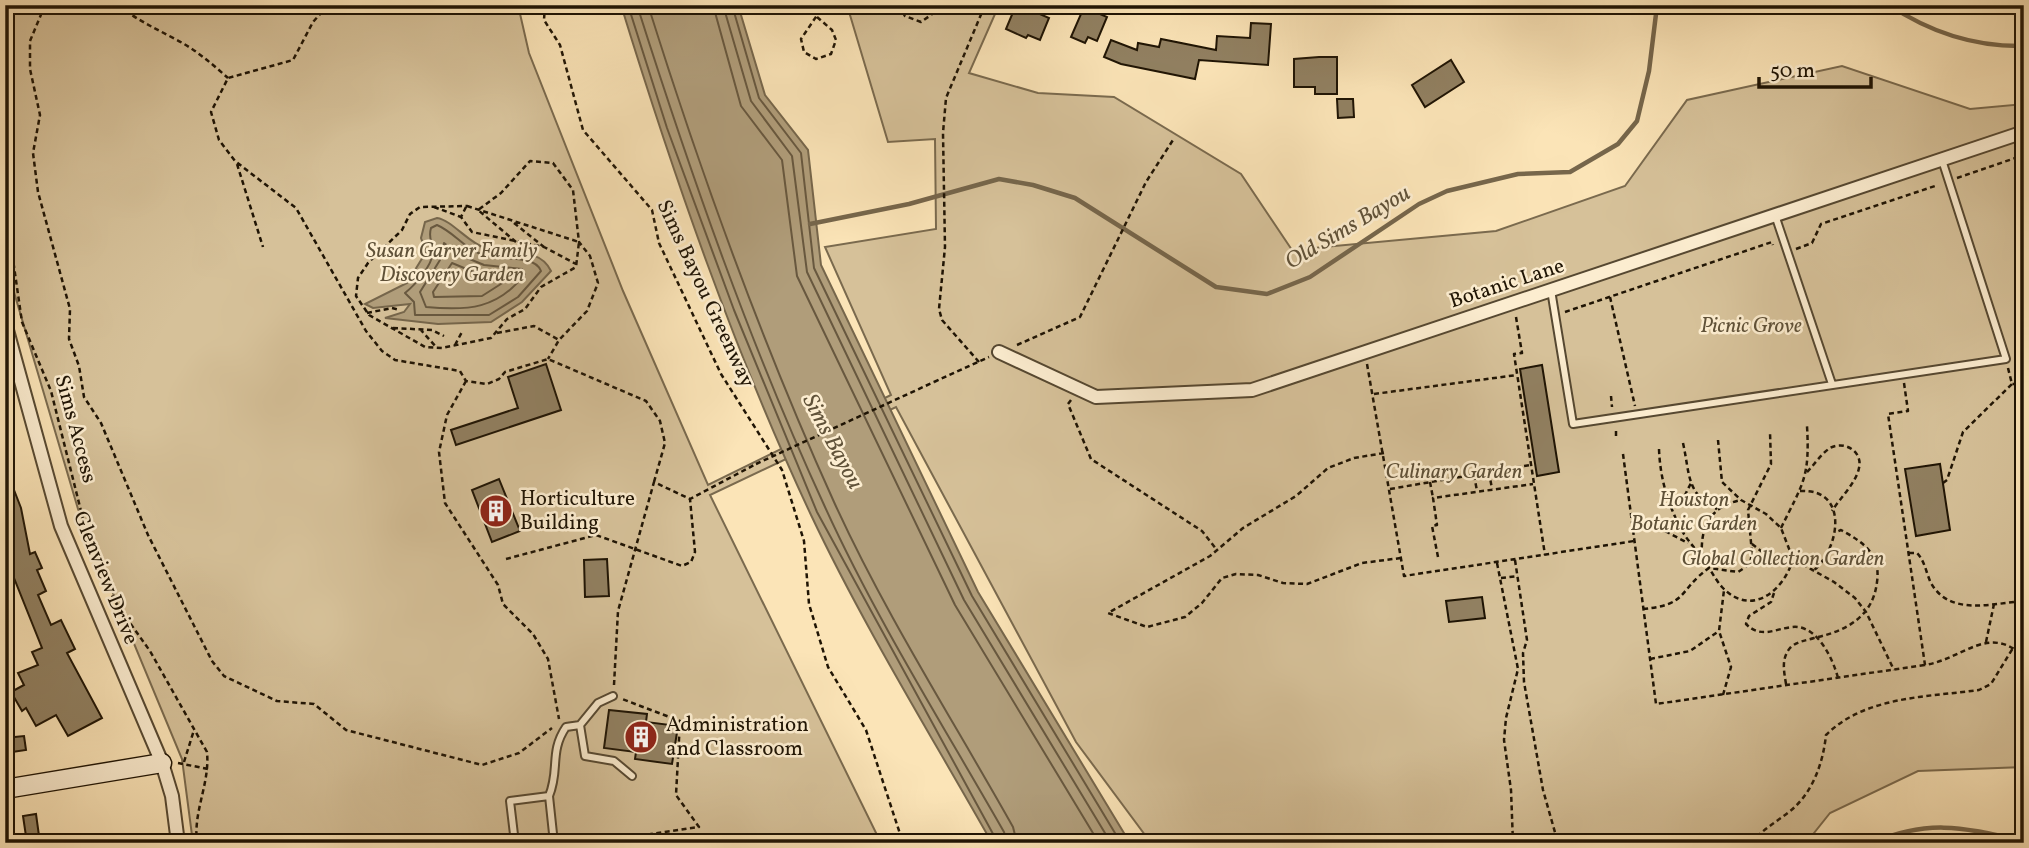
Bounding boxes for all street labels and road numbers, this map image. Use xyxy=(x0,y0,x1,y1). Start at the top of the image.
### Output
street label: Sims Bayou Greenway xyxy=(649,195,762,393)
street label: Botanic Lane xyxy=(1446,252,1568,316)
street label: Sims Access xyxy=(47,372,103,486)
street label: Glenview Drive xyxy=(65,507,145,649)

